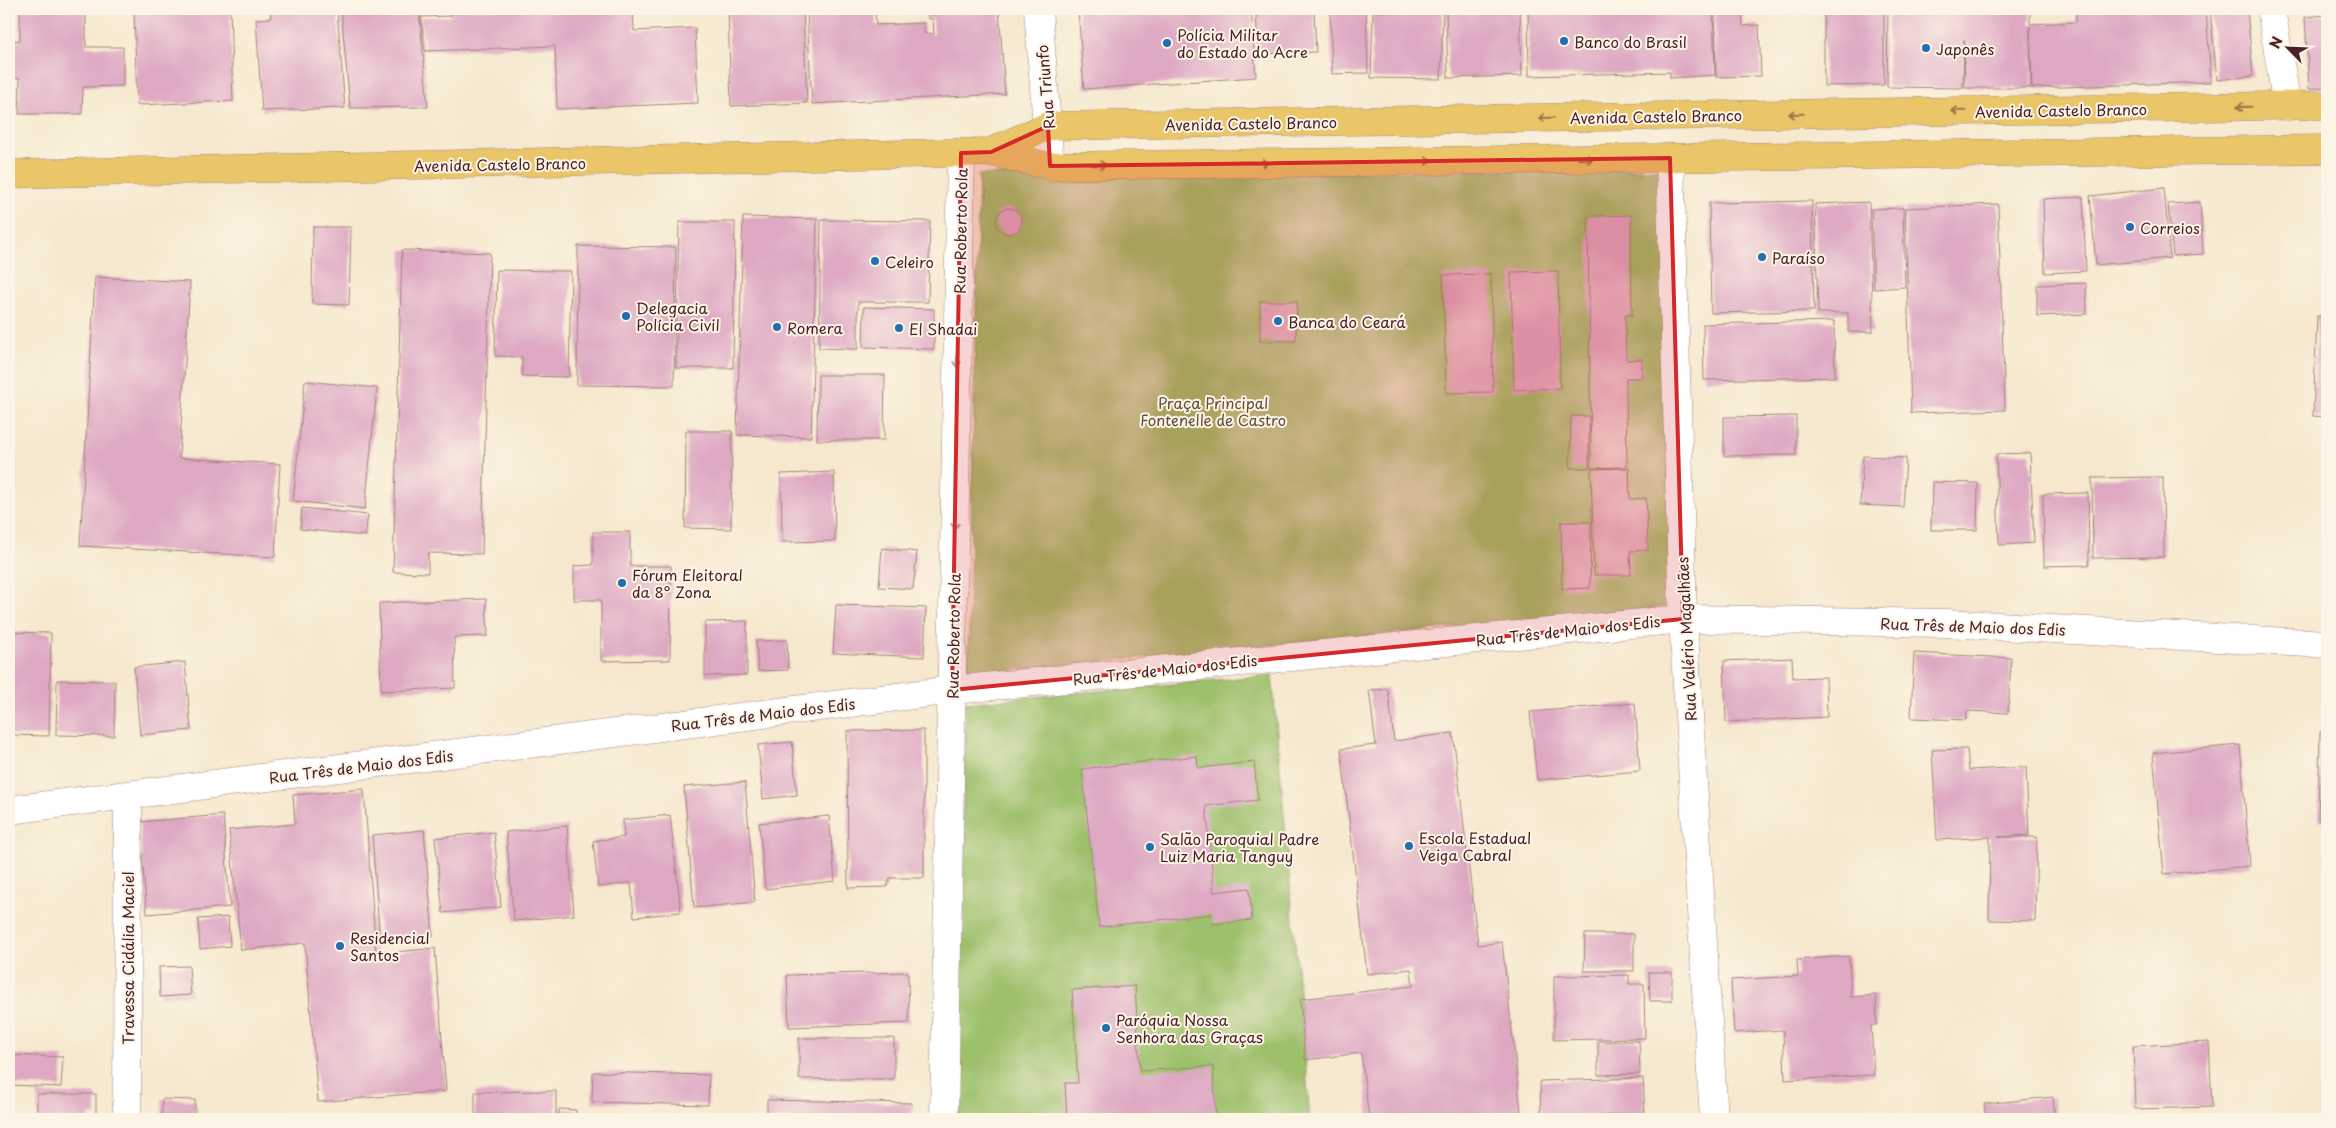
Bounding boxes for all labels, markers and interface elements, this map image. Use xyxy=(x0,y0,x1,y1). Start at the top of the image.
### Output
north arrow xyxy=(2264,22,2314,72)
place label: Polícia Militar do Estado do Acre xyxy=(1177,23,1308,63)
place label: Banco do Brasil xyxy=(1574,30,1687,53)
text: N xyxy=(2264,33,2288,52)
marker: Banco do Brasil xyxy=(1558,35,1570,47)
marker: Polícia Militar do Estado do Acre xyxy=(1161,37,1173,49)
place label: Japonês xyxy=(1936,37,1994,60)
marker: Japonês xyxy=(1920,42,1932,54)
street label: Rua Triunfo xyxy=(1030,44,1060,130)
street label: Avenida Castelo Branco xyxy=(1975,97,2147,123)
one-way arrow xyxy=(2236,102,2252,112)
street label: Avenida Castelo Branco xyxy=(1570,103,1742,129)
one-way arrow xyxy=(1951,106,1967,116)
one-way arrow xyxy=(1788,109,1804,119)
street label: Avenida Castelo Branco xyxy=(1165,110,1337,136)
one-way arrow xyxy=(1538,113,1554,123)
street label: Avenida Castelo Branco xyxy=(414,151,586,177)
one-way arrow xyxy=(1578,155,1594,164)
one-way arrow xyxy=(1415,157,1431,166)
one-way arrow xyxy=(1252,158,1269,168)
one-way arrow xyxy=(1090,160,1106,170)
street label: Rua Roberto Rola xyxy=(947,167,973,294)
place label: Correios xyxy=(2140,216,2200,239)
marker: Correios xyxy=(2124,221,2136,233)
place label: Paraíso xyxy=(1772,246,1825,269)
place label: Celeiro xyxy=(885,250,934,273)
marker: Paraíso xyxy=(1756,251,1768,263)
marker: Celeiro xyxy=(869,255,881,267)
place label: Delegacia Polícia Civil xyxy=(636,296,720,336)
marker: Delegacia Polícia Civil xyxy=(620,310,632,322)
place label: Banca do Ceará xyxy=(1288,310,1407,333)
marker: Banca do Ceará xyxy=(1272,315,1284,327)
place label: Romera xyxy=(787,316,843,339)
place label: El Shadai xyxy=(909,317,977,340)
marker: Romera xyxy=(771,321,783,333)
marker: El Shadai xyxy=(893,322,905,334)
one-way arrow xyxy=(953,351,962,367)
park label: Praça Principal Fontenelle de Castro xyxy=(1140,391,1286,431)
one-way arrow xyxy=(950,514,960,530)
street label: Rua Valério Magalhães xyxy=(1670,556,1702,722)
place label: Fórum Eleitoral da 8° Zona xyxy=(632,563,743,603)
street label: Rua Roberto Rola xyxy=(940,572,966,699)
marker: Fórum Eleitoral da 8° Zona xyxy=(616,577,628,589)
street label: Rua Três de Maio dos Edis xyxy=(1475,609,1662,651)
street label: Rua Três de Maio dos Edis xyxy=(1880,611,2066,641)
street label: Rua Três de Maio dos Edis xyxy=(1072,648,1259,690)
street label: Rua Três de Maio dos Edis xyxy=(670,691,857,737)
street label: Rua Três de Maio dos Edis xyxy=(268,743,455,789)
place label: Escola Estadual Veiga Cabral xyxy=(1419,826,1531,866)
place label: Salão Paroquial Padre Luiz Maria Tanguy xyxy=(1160,827,1319,867)
marker: Escola Estadual Veiga Cabral xyxy=(1403,840,1415,852)
marker: Salão Paroquial Padre Luiz Maria Tanguy xyxy=(1144,841,1156,853)
street label: Travessa Cidália Maciel xyxy=(116,871,139,1045)
place label: Residencial Santos xyxy=(350,926,430,966)
marker: Residencial Santos xyxy=(334,940,346,952)
place label: Paróquia Nossa Senhora das Graças xyxy=(1116,1008,1263,1048)
marker: Paróquia Nossa Senhora das Graças xyxy=(1100,1022,1112,1034)

